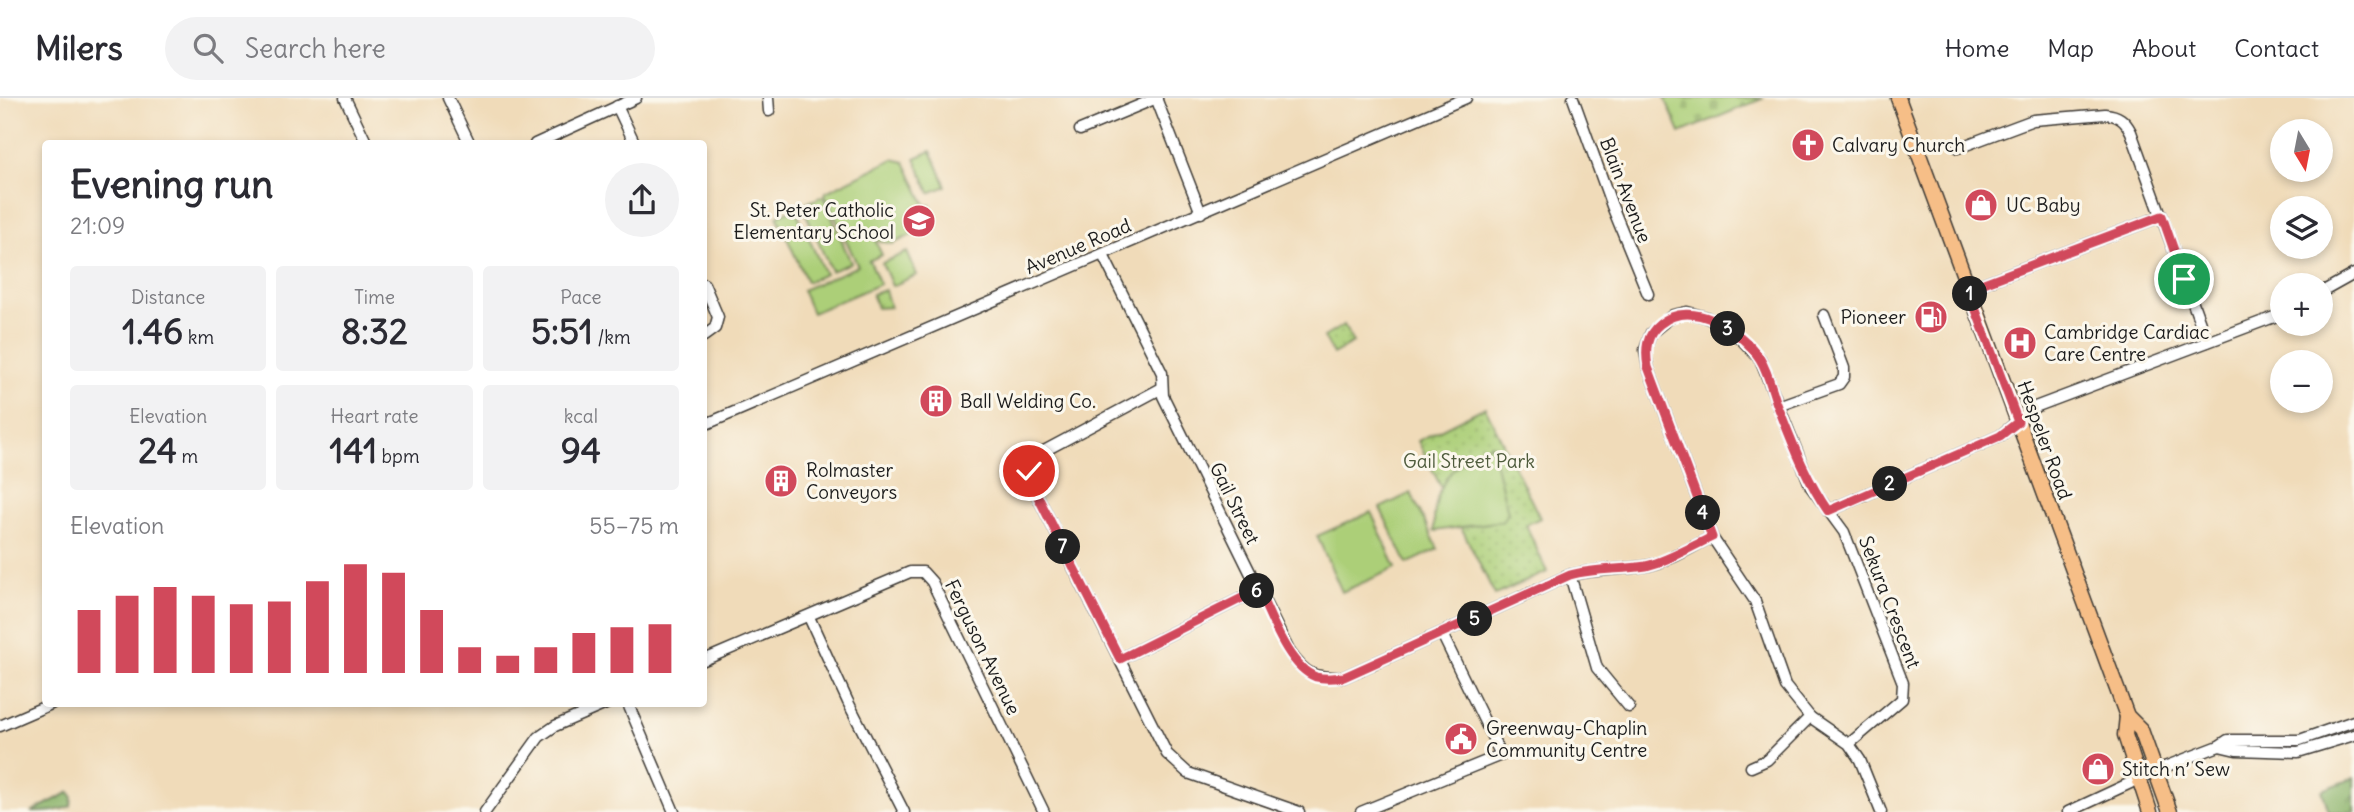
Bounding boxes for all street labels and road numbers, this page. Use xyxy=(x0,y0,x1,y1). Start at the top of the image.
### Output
street label: Blain Avenue xyxy=(1595,134,1657,246)
street label: Avenue Road xyxy=(1021,213,1135,279)
street label: Hespeler Road xyxy=(2012,377,2078,503)
street label: Gail Street xyxy=(1205,458,1265,548)
street label: Sekura Crescent xyxy=(1854,532,1926,672)
street label: Ferguson Avenue xyxy=(940,575,1026,719)

